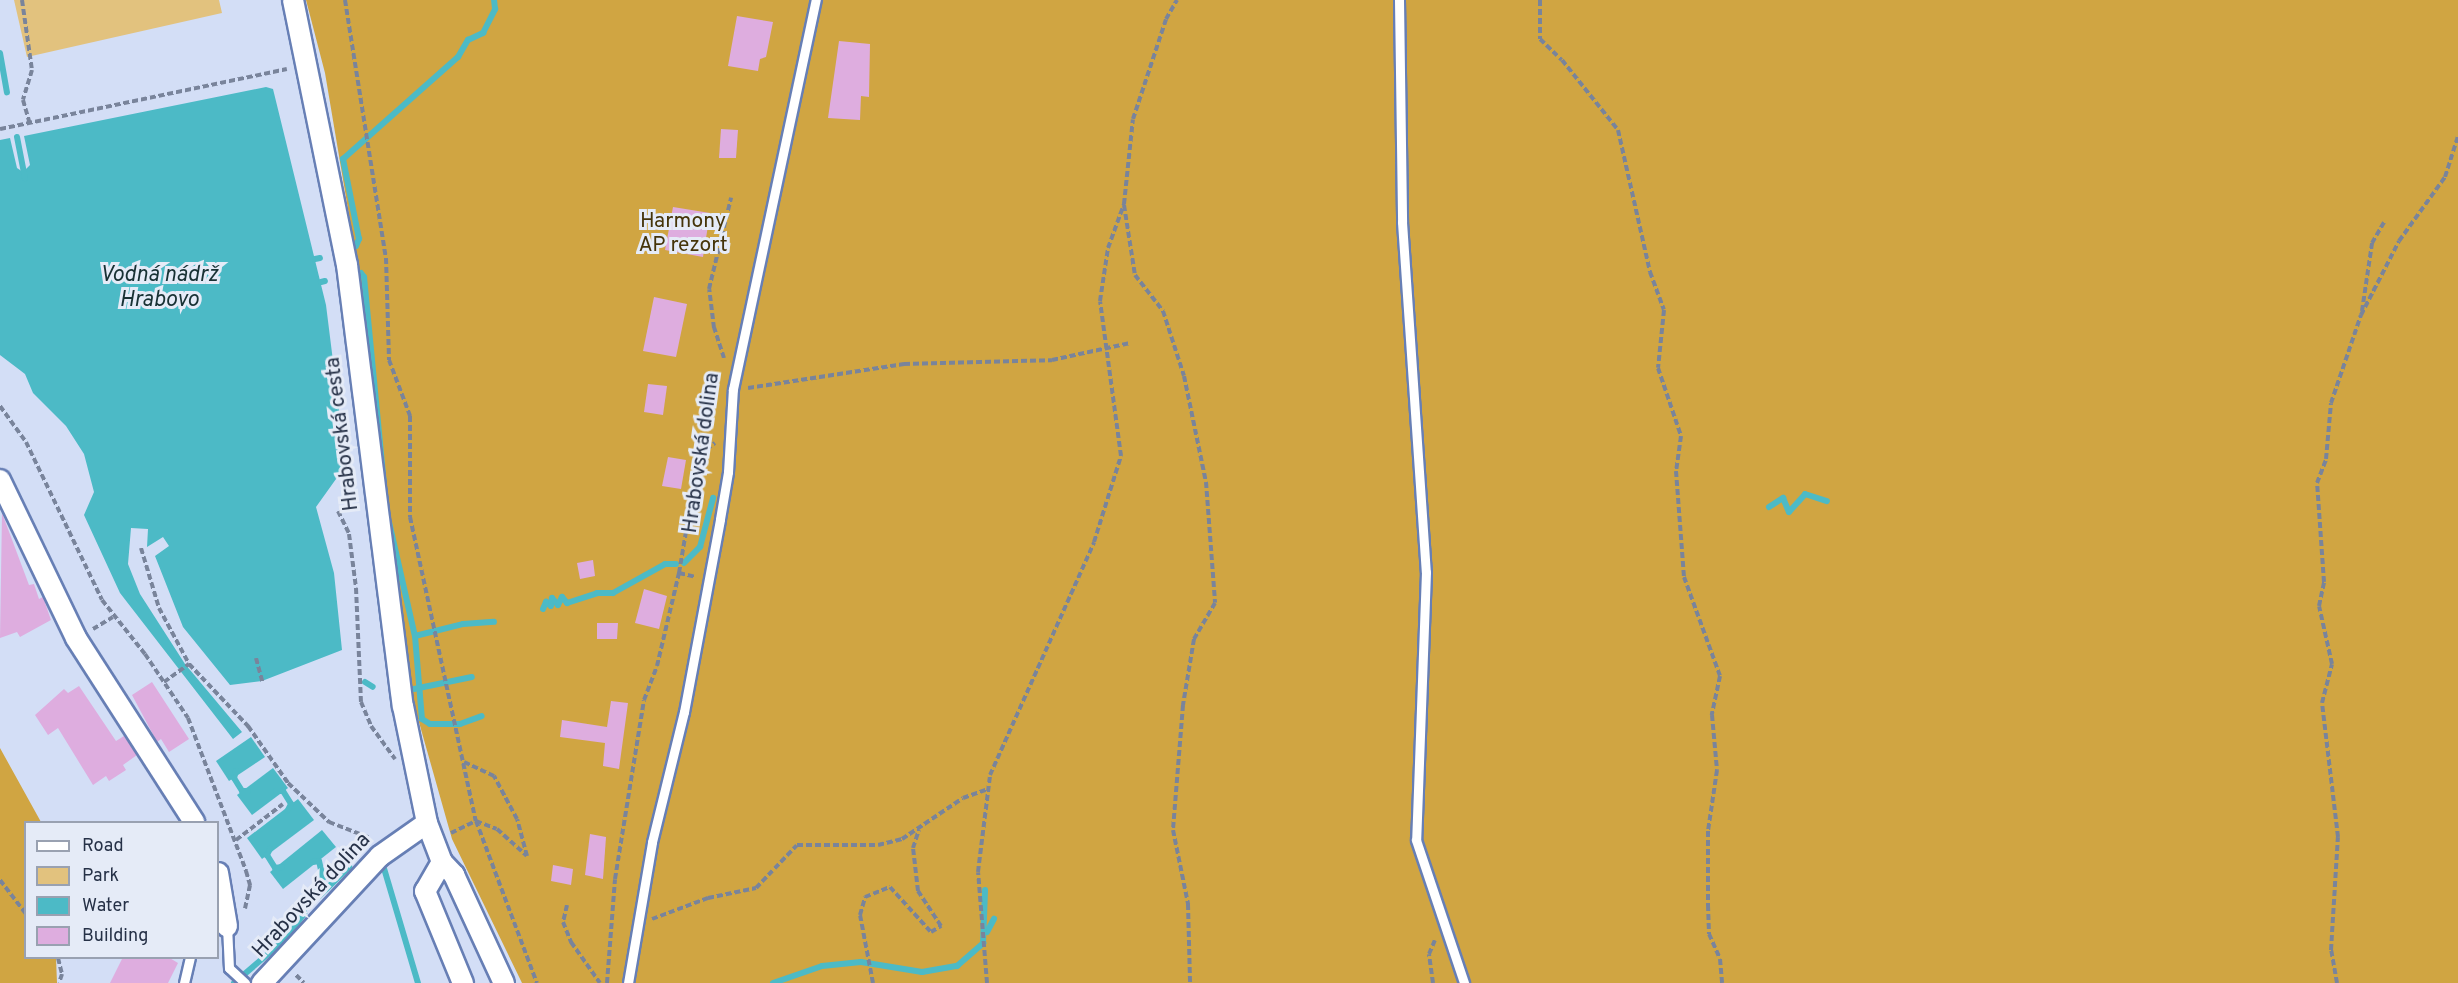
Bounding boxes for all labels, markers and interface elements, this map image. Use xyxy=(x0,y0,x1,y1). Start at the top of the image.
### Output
park label: Harmony AP rezort xyxy=(638,209,728,259)
water label: Vodná nádrž Hrabovo xyxy=(100,262,218,314)
street label: Hrabovská cesta xyxy=(321,356,365,512)
street label: Hrabovská dolina xyxy=(678,371,726,535)
legend xyxy=(24,821,219,959)
street label: Hrabovská dolina xyxy=(248,828,376,964)
text: Road xyxy=(82,835,124,858)
text: Park xyxy=(82,865,119,888)
text: Water xyxy=(82,895,129,918)
text: Building xyxy=(82,925,148,948)

